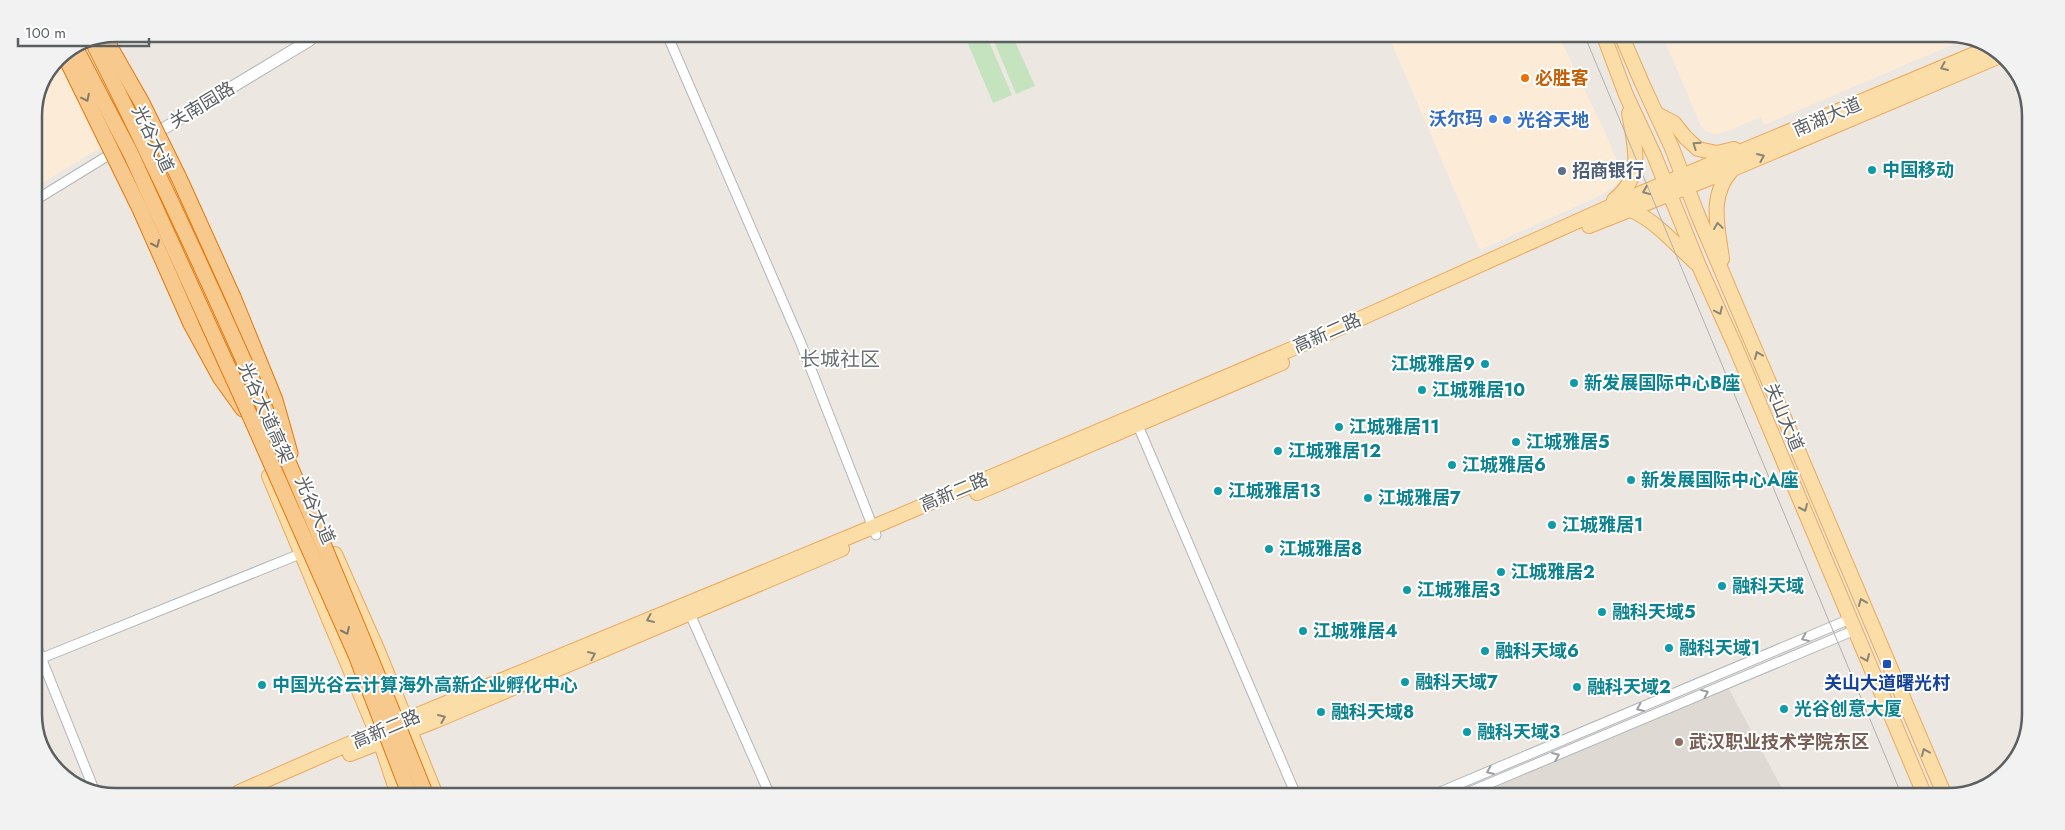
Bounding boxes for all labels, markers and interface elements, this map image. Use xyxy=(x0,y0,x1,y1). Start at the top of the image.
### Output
scale bar xyxy=(18,15,149,47)
text: 100 m xyxy=(25,22,66,44)
one-way arrow xyxy=(1940,61,1949,72)
place label: 必胜客 xyxy=(1535,65,1589,91)
marker: 必胜客 xyxy=(1519,72,1531,84)
street label: 关南园路 xyxy=(164,75,240,135)
street label: 南湖大道 xyxy=(1789,91,1865,143)
one-way arrow xyxy=(79,93,90,102)
street label: 光谷大道 xyxy=(126,101,180,177)
place label: 沃尔玛 xyxy=(1429,106,1483,132)
place label: 光谷天地 xyxy=(1517,107,1589,133)
marker: 沃尔玛 xyxy=(1487,113,1499,125)
marker: 光谷天地 xyxy=(1501,114,1513,126)
one-way arrow xyxy=(1692,142,1701,152)
one-way arrow xyxy=(1756,152,1765,163)
place label: 中国移动 xyxy=(1882,157,1954,183)
place label: 招商银行 xyxy=(1572,158,1644,184)
marker: 中国移动 xyxy=(1866,164,1878,176)
marker: 招商银行 xyxy=(1556,165,1568,177)
one-way arrow xyxy=(1642,185,1651,195)
one-way arrow xyxy=(1713,222,1724,230)
one-way arrow xyxy=(149,239,160,248)
street label: 高新二路 xyxy=(1289,306,1365,360)
one-way arrow xyxy=(1712,306,1723,315)
district label: 长城社区 xyxy=(800,345,880,374)
place label: 江城雅居9 xyxy=(1391,351,1475,377)
one-way arrow xyxy=(1754,351,1765,360)
street label: 光谷大道高架 xyxy=(232,358,300,468)
marker: 江城雅居9 xyxy=(1479,358,1491,370)
place label: 新发展国际中心B座 xyxy=(1584,370,1740,396)
place label: 江城雅居10 xyxy=(1432,377,1525,403)
marker: 新发展国际中心B座 xyxy=(1568,377,1580,389)
street label: 关山大道 xyxy=(1758,379,1810,455)
marker: 江城雅居10 xyxy=(1416,384,1428,396)
place label: 江城雅居11 xyxy=(1349,414,1439,440)
marker: 江城雅居11 xyxy=(1333,421,1345,433)
place label: 江城雅居5 xyxy=(1526,429,1610,455)
marker: 江城雅居5 xyxy=(1510,436,1522,448)
place label: 江城雅居12 xyxy=(1288,438,1381,464)
marker: 江城雅居12 xyxy=(1272,445,1284,457)
place label: 江城雅居6 xyxy=(1462,452,1546,478)
marker: 江城雅居6 xyxy=(1446,459,1458,471)
street label: 高新二路 xyxy=(916,466,992,518)
place label: 新发展国际中心A座 xyxy=(1641,467,1798,493)
street label: 光谷大道 xyxy=(288,472,342,548)
marker: 新发展国际中心A座 xyxy=(1625,474,1637,486)
place label: 江城雅居13 xyxy=(1228,478,1320,504)
marker: 江城雅居13 xyxy=(1212,485,1224,497)
place label: 江城雅居7 xyxy=(1378,485,1461,511)
marker: 江城雅居7 xyxy=(1362,492,1374,504)
one-way arrow xyxy=(1797,503,1808,512)
place label: 江城雅居1 xyxy=(1562,512,1643,538)
marker: 江城雅居1 xyxy=(1546,519,1558,531)
place label: 江城雅居8 xyxy=(1279,536,1362,562)
marker: 江城雅居8 xyxy=(1263,543,1275,555)
place label: 江城雅居2 xyxy=(1511,559,1595,585)
marker: 江城雅居2 xyxy=(1495,566,1507,578)
place label: 融科天域 xyxy=(1732,573,1804,599)
place label: 江城雅居3 xyxy=(1417,577,1500,603)
marker: 融科天域 xyxy=(1716,580,1728,592)
marker: 江城雅居3 xyxy=(1401,584,1413,596)
one-way arrow xyxy=(1858,598,1868,607)
place label: 融科天域5 xyxy=(1612,599,1696,625)
marker: 融科天域5 xyxy=(1596,606,1608,618)
one-way arrow xyxy=(646,613,655,624)
place label: 江城雅居4 xyxy=(1313,618,1398,644)
marker: 江城雅居4 xyxy=(1297,625,1309,637)
one-way arrow xyxy=(339,626,350,635)
one-way arrow xyxy=(1802,632,1810,642)
place label: 融科天域1 xyxy=(1679,635,1760,661)
place label: 融科天域6 xyxy=(1495,638,1579,664)
marker: 融科天域1 xyxy=(1663,642,1675,654)
marker: 融科天域6 xyxy=(1479,645,1491,657)
one-way arrow xyxy=(587,651,596,662)
one-way arrow xyxy=(1860,653,1871,662)
marker: 关山大道曙光村 xyxy=(1881,658,1893,670)
place label: 融科天域7 xyxy=(1415,669,1498,695)
place label: 关山大道曙光村 xyxy=(1824,670,1950,696)
place label: 中国光谷云计算海外高新企业孵化中心 xyxy=(272,672,578,698)
place label: 融科天域2 xyxy=(1587,674,1671,700)
marker: 融科天域7 xyxy=(1399,676,1411,688)
marker: 中国光谷云计算海外高新企业孵化中心 xyxy=(256,679,268,691)
marker: 融科天域2 xyxy=(1571,681,1583,693)
one-way arrow xyxy=(1700,688,1709,699)
place label: 光谷创意大厦 xyxy=(1794,696,1902,722)
place label: 融科天域8 xyxy=(1331,699,1414,725)
one-way arrow xyxy=(1636,701,1645,712)
street label: 高新二路 xyxy=(348,703,424,755)
marker: 光谷创意大厦 xyxy=(1778,703,1790,715)
marker: 融科天域8 xyxy=(1315,706,1327,718)
one-way arrow xyxy=(437,714,446,725)
place label: 融科天域3 xyxy=(1477,719,1560,745)
marker: 融科天域3 xyxy=(1461,726,1473,738)
place label: 武汉职业技术学院东区 xyxy=(1689,729,1869,755)
marker: 武汉职业技术学院东区 xyxy=(1673,736,1685,748)
one-way arrow xyxy=(1921,748,1932,757)
one-way arrow xyxy=(1551,751,1560,762)
one-way arrow xyxy=(1486,764,1495,775)

